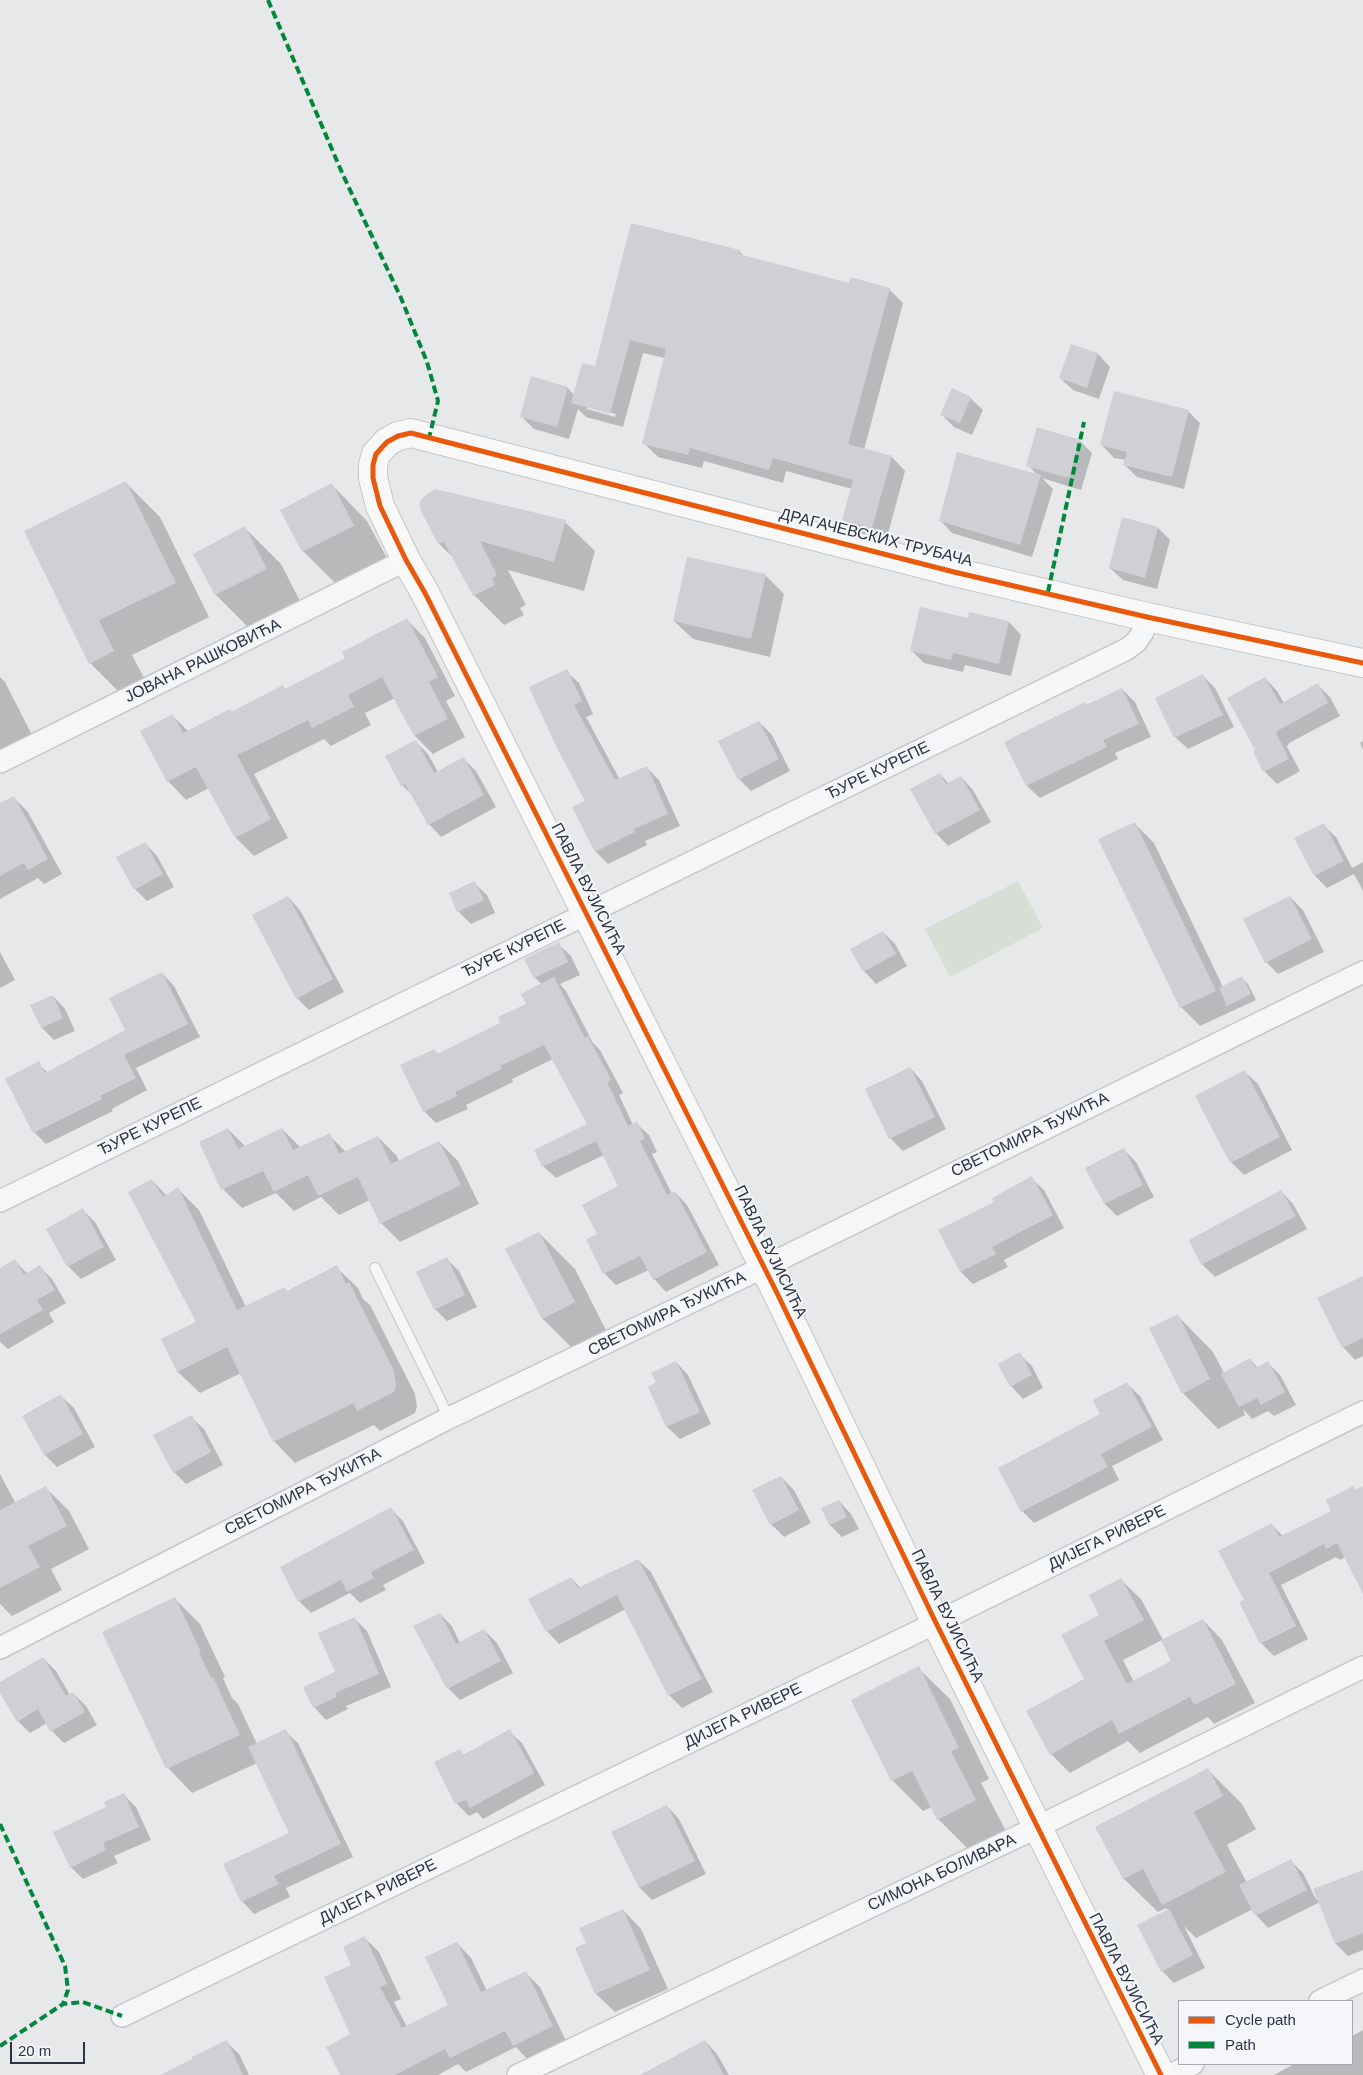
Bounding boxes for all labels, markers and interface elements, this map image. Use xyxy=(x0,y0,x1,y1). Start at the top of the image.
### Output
street label: ДРАГАЧЕВСКИХ ТРУБАЧА xyxy=(777,505,975,571)
street label: ЈОВАНА РАШКОВИЋА xyxy=(122,615,284,707)
street label: ЂУРЕ КУРЕПЕ xyxy=(823,738,933,804)
street label: ПАВЛА ВУЈИСИЋА xyxy=(546,820,630,958)
street label: ЂУРЕ КУРЕПЕ xyxy=(459,916,569,982)
street label: СВЕТОМИРА ЂУКИЋА xyxy=(948,1088,1112,1182)
street label: ЂУРЕ КУРЕПЕ xyxy=(95,1094,205,1160)
street label: ПАВЛА ВУЈИСИЋА xyxy=(729,1182,811,1322)
street label: СВЕТОМИРА ЂУКИЋА xyxy=(585,1267,749,1361)
street label: СВЕТОМИРА ЂУКИЋА xyxy=(222,1444,384,1540)
street label: ДИЈЕГА РИВЕРЕ xyxy=(1045,1501,1169,1575)
street label: ПАВЛА ВУЈИСИЋА xyxy=(906,1546,988,1686)
street label: ДИЈЕГА РИВЕРЕ xyxy=(681,1679,805,1753)
street label: СИМОНА БОЛИВАРА xyxy=(865,1830,1019,1916)
street label: ДИЈЕГА РИВЕРЕ xyxy=(316,1855,440,1929)
street label: ПАВЛА ВУЈИСИЋА xyxy=(1084,1910,1168,2048)
legend xyxy=(1178,2000,1353,2065)
text: Cycle path xyxy=(1225,2011,1296,2028)
scale bar xyxy=(12,2032,88,2064)
text: Path xyxy=(1225,2036,1256,2053)
text: 20 m xyxy=(18,2042,51,2059)

